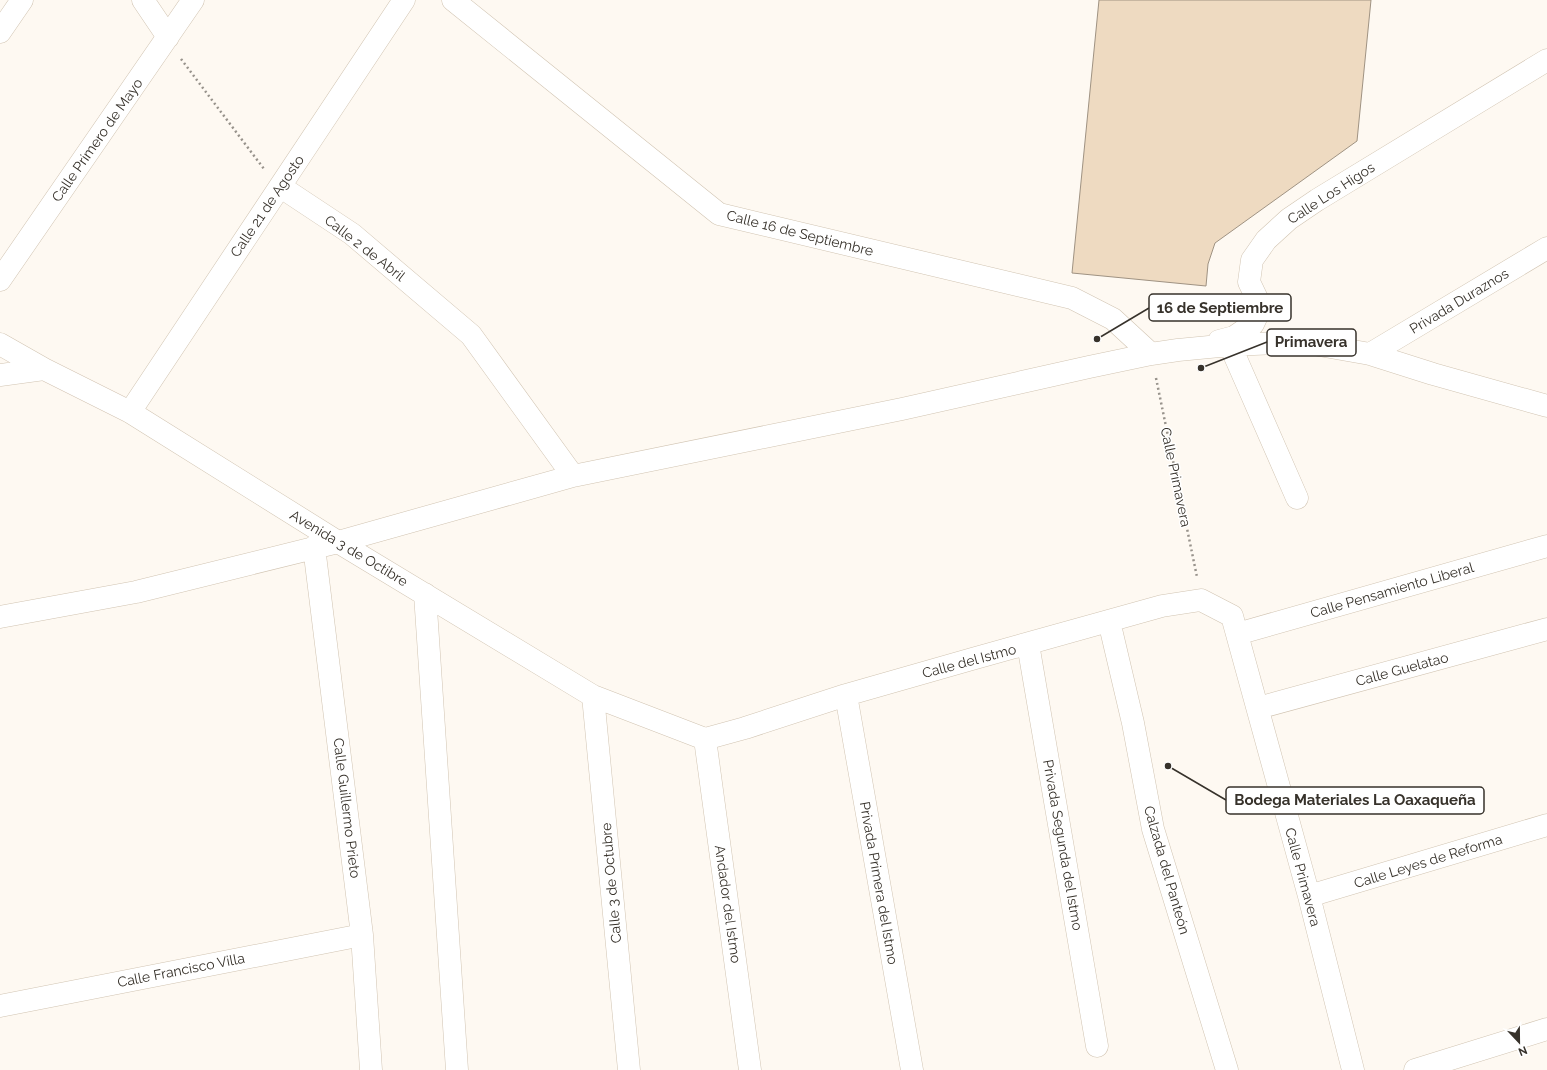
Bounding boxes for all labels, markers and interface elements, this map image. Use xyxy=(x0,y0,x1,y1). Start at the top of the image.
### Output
street label: Calle Primero de Mayo xyxy=(48,75,146,205)
street label: Calle 21 de Agosto xyxy=(227,152,307,260)
street label: Calle Los Higos xyxy=(1285,159,1378,227)
street label: Calle 16 de Septiembre xyxy=(725,207,875,259)
street label: Calle 2 de Abril xyxy=(322,212,408,284)
street label: Privada Duraznos xyxy=(1407,265,1512,337)
callout: 16 de Septiembre xyxy=(1149,294,1291,321)
text: 16 de Septiembre xyxy=(1157,299,1283,317)
callout: Primavera xyxy=(1267,329,1356,356)
text: Primavera xyxy=(1275,333,1348,351)
street label: Calle Primavera xyxy=(1158,426,1194,528)
street label: Avenida 3 de Octibre xyxy=(287,506,411,590)
street label: Calle Pensamiento Liberal xyxy=(1309,559,1476,621)
street label: Calle del Istmo xyxy=(920,641,1018,681)
street label: Calle Guelatao xyxy=(1354,649,1450,689)
street label: Calle Guillermo Prieto xyxy=(330,737,364,879)
street label: Privada Segunda del Istmo xyxy=(1040,758,1086,932)
callout: Bodega Materiales La Oaxaqueña xyxy=(1226,787,1484,814)
text: Bodega Materiales La Oaxaqueña xyxy=(1234,791,1476,809)
street label: Privada Primera del Istmo xyxy=(857,800,901,966)
street label: Calzada del Panteón xyxy=(1141,804,1193,936)
street label: Calle 3 de Octubre xyxy=(598,822,624,944)
street label: Calle Primavera xyxy=(1282,826,1324,928)
street label: Calle Leyes de Reforma xyxy=(1352,831,1504,891)
street label: Andador del Istmo xyxy=(712,844,744,964)
street label: Calle Francisco Villa xyxy=(116,950,246,990)
north arrow xyxy=(1499,1022,1539,1062)
text: N xyxy=(1516,1043,1529,1058)

